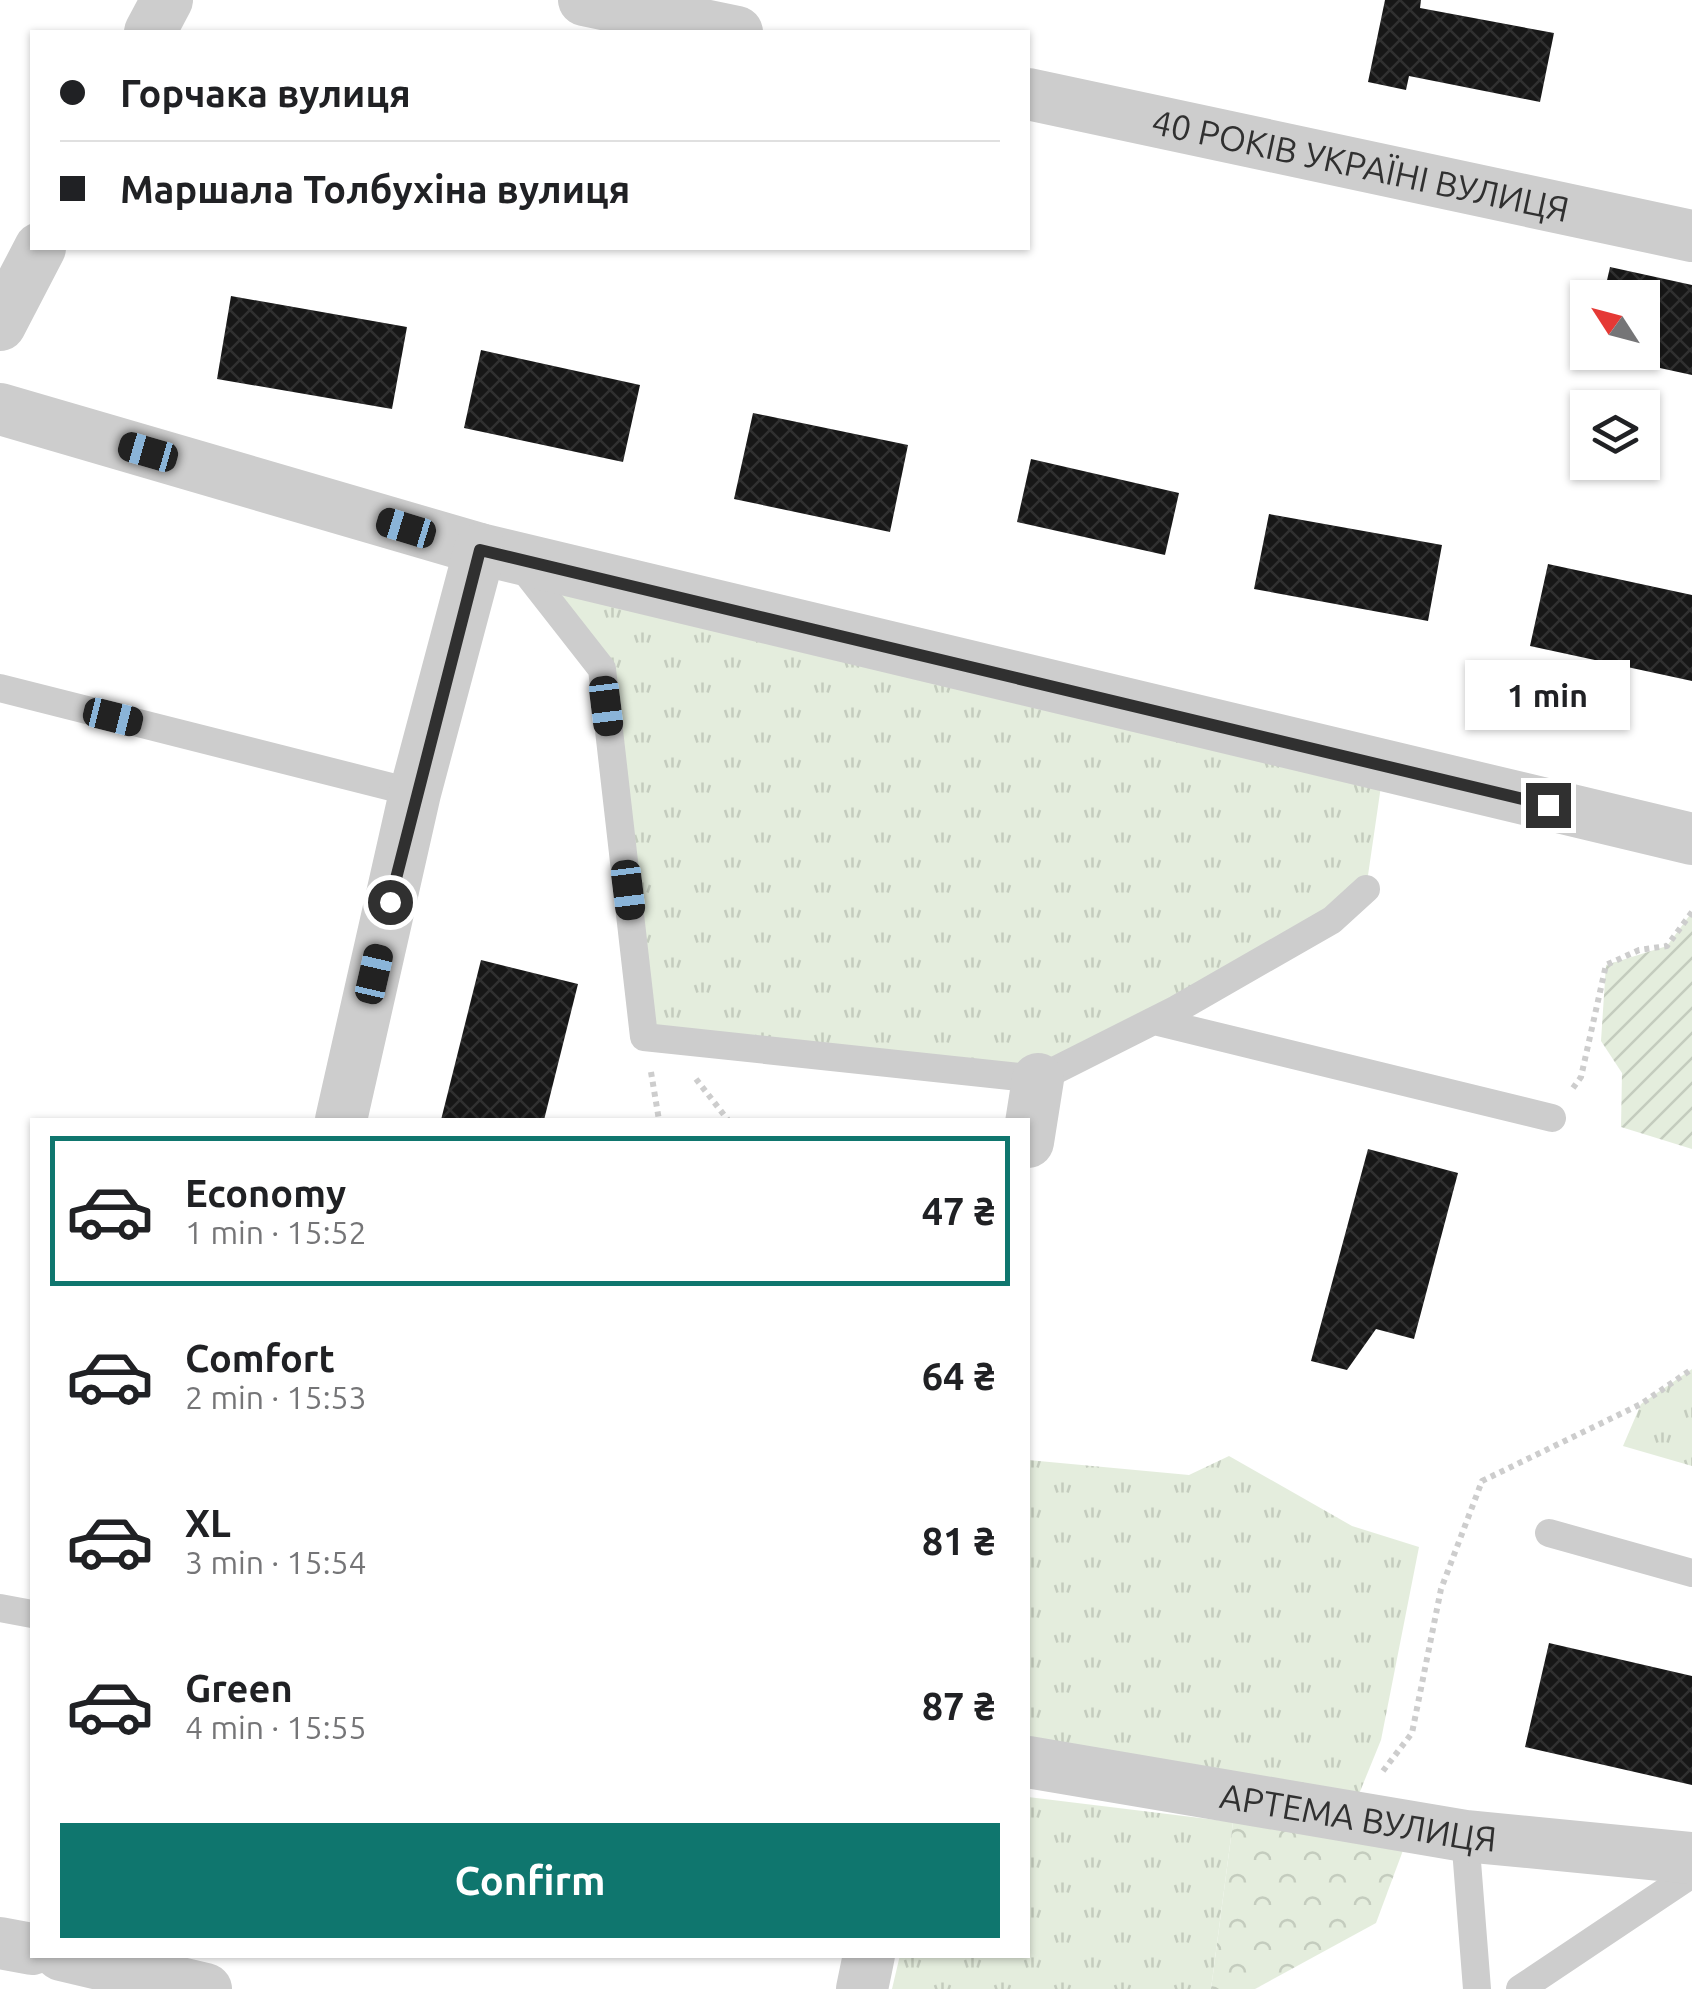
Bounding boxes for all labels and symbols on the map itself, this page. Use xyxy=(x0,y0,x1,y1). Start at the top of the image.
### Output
street label: 40 РОКІВ УКРАЇНІ ВУЛИЦЯ xyxy=(1148,101,1573,229)
north arrow xyxy=(1570,280,1660,370)
car xyxy=(115,429,181,475)
car xyxy=(373,505,439,551)
callout: 1 min xyxy=(1466,660,1630,730)
car xyxy=(587,674,625,738)
car xyxy=(80,695,146,739)
route end xyxy=(1526,783,1571,828)
car xyxy=(609,858,647,922)
route start xyxy=(368,880,413,925)
car xyxy=(353,941,395,1007)
street label: АРТЕМА ВУЛИЦЯ xyxy=(1217,1775,1498,1859)

